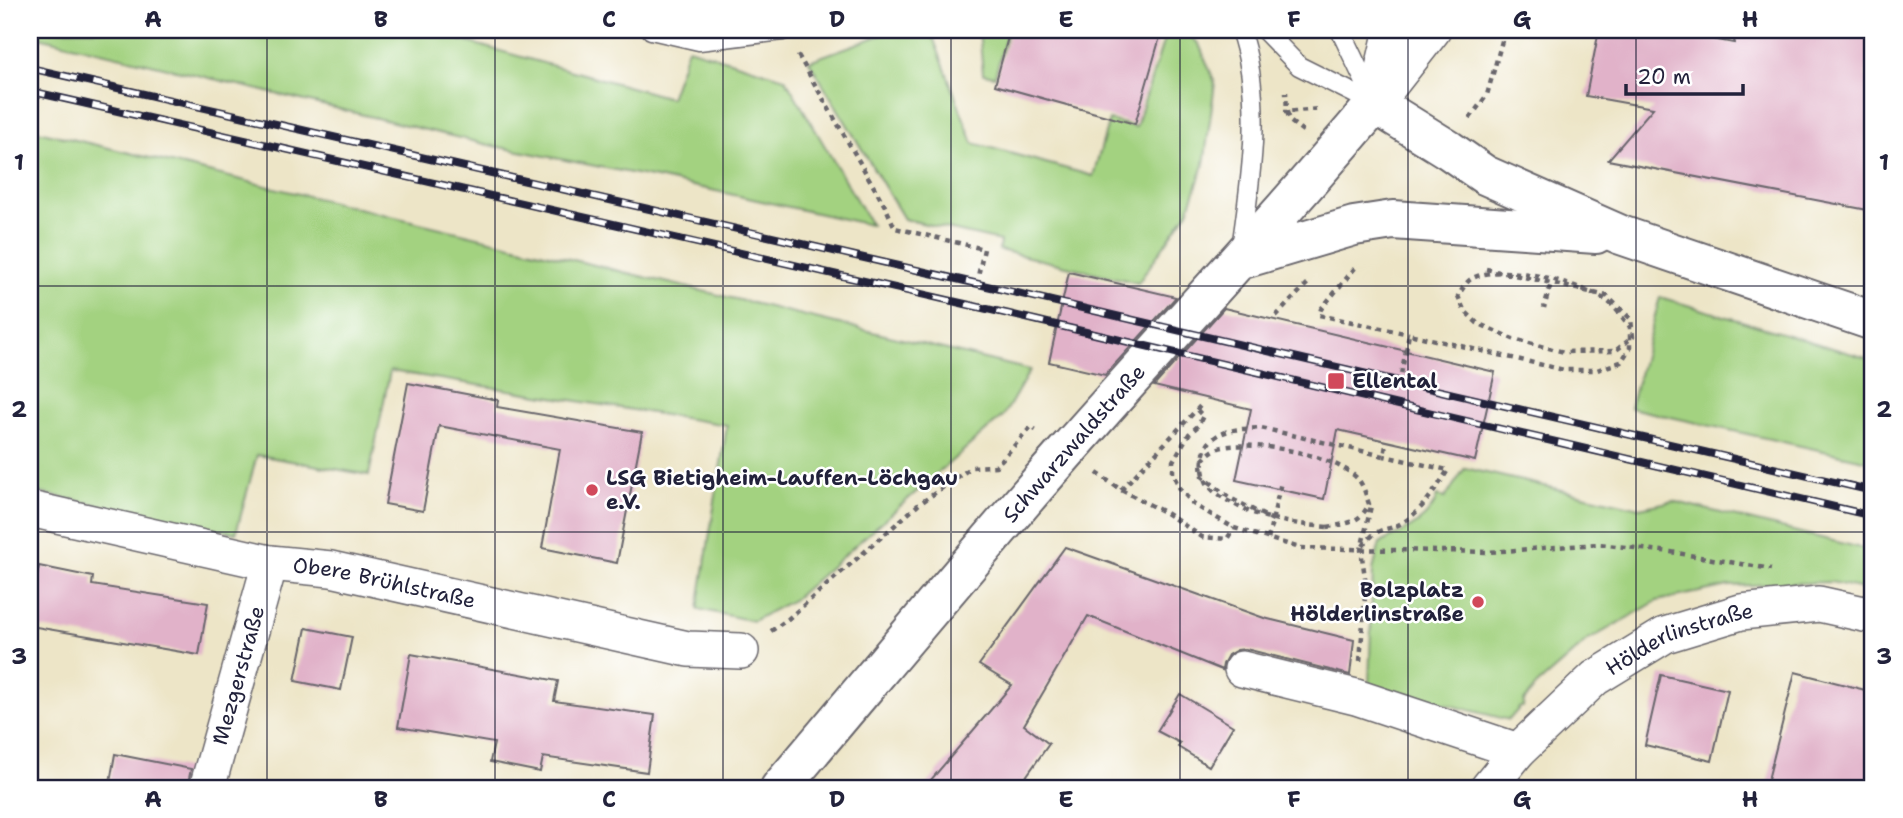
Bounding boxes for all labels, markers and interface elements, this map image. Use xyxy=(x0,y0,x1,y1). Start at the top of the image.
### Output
text: A xyxy=(144,4,162,34)
text: B xyxy=(374,4,388,34)
text: C xyxy=(602,4,616,34)
text: D xyxy=(829,4,845,34)
text: E xyxy=(1058,4,1074,34)
text: F xyxy=(1287,4,1301,34)
text: G xyxy=(1513,4,1532,34)
text: H xyxy=(1742,4,1758,34)
scale bar xyxy=(1626,52,1744,96)
text: 20 m xyxy=(1637,63,1691,91)
text: 1 xyxy=(14,147,24,177)
text: 1 xyxy=(1879,147,1889,177)
street label: Schwarzwaldstraße xyxy=(997,358,1152,529)
place label: Ellental xyxy=(1352,367,1438,395)
marker: Ellental xyxy=(1326,371,1346,391)
text: 2 xyxy=(11,394,27,424)
text: 2 xyxy=(1876,394,1892,424)
place label: LSG Bietigheim-Lauffen-Löchgau e.V. xyxy=(606,464,958,516)
marker: LSG Bietigheim-Lauffen-Löchgau e.V. xyxy=(584,482,600,498)
street label: Obere Brühlstraße xyxy=(292,551,478,615)
place label: Bolzplatz Hölderlinstraße xyxy=(1290,576,1464,628)
marker: Bolzplatz Hölderlinstraße xyxy=(1470,594,1486,610)
street label: Hölderlinstraße xyxy=(1600,597,1754,682)
street label: Mezgerstraße xyxy=(206,603,271,748)
text: 3 xyxy=(11,641,27,671)
text: 3 xyxy=(1876,641,1892,671)
text: A xyxy=(144,784,162,814)
text: B xyxy=(374,784,388,814)
text: C xyxy=(602,784,616,814)
text: D xyxy=(829,784,845,814)
text: E xyxy=(1058,784,1074,814)
text: F xyxy=(1287,784,1301,814)
text: G xyxy=(1513,784,1532,814)
text: H xyxy=(1742,784,1758,814)

